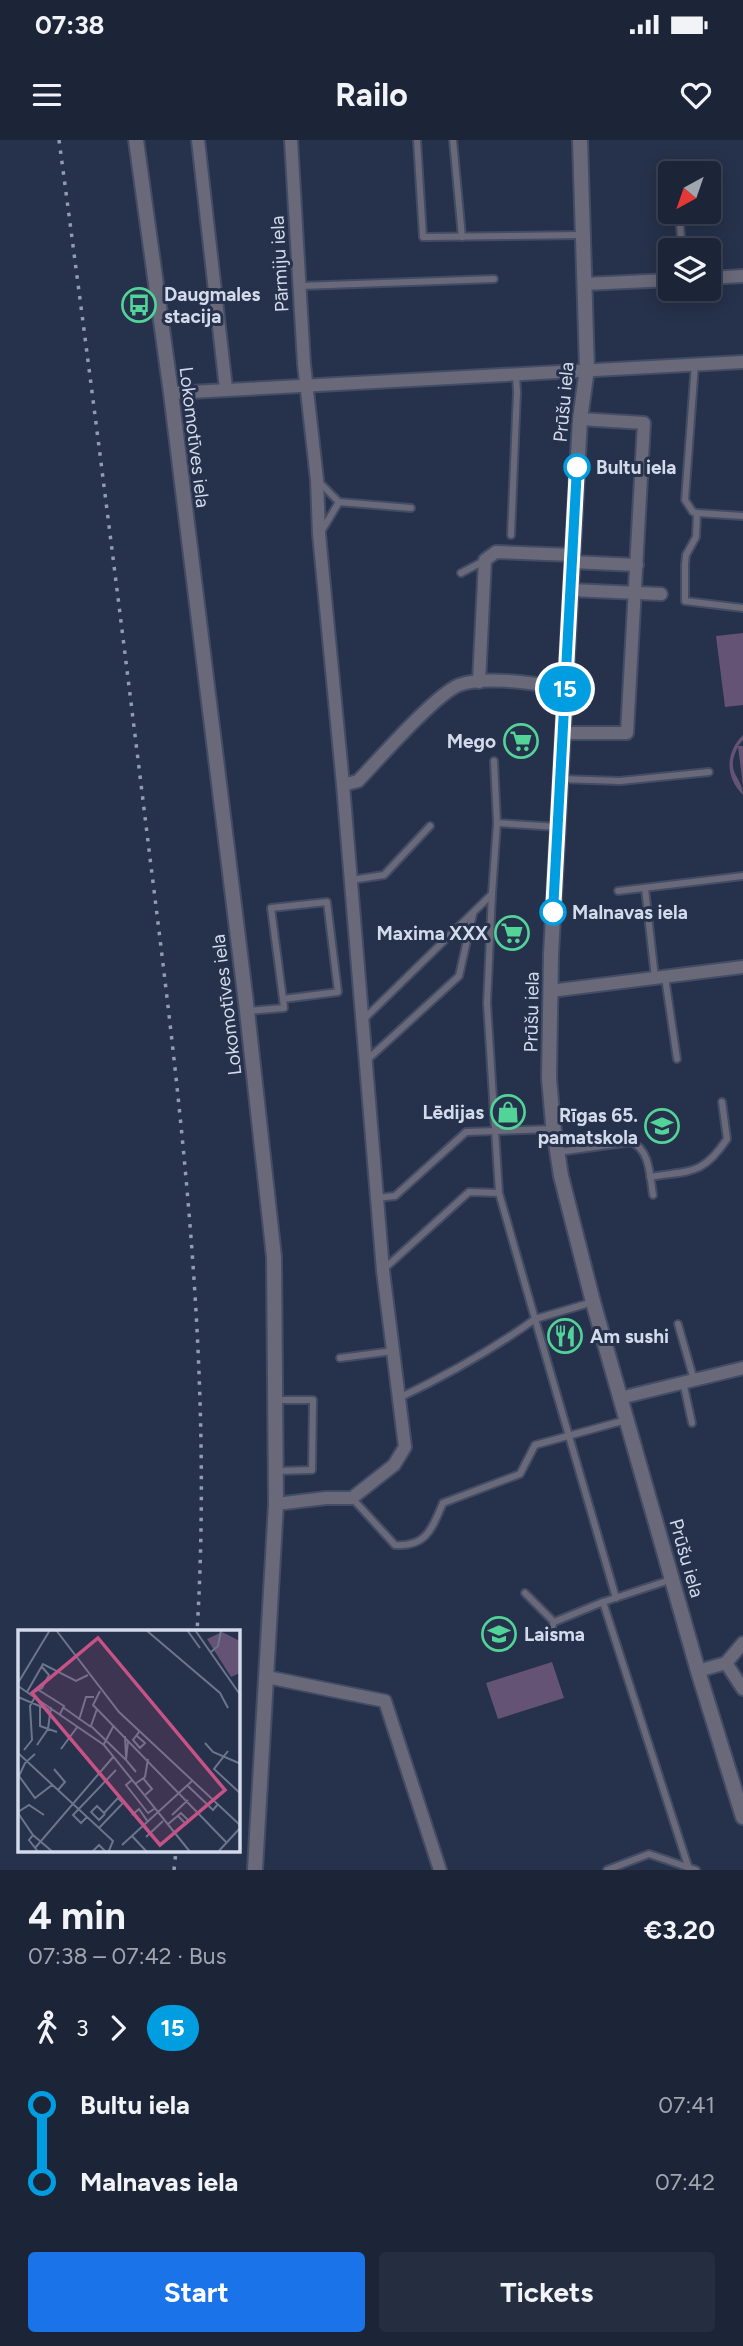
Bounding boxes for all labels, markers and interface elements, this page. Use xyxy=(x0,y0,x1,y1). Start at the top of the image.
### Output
text: 07:38 xyxy=(35,9,105,41)
icon: menu xyxy=(28,76,66,114)
text: Railo xyxy=(335,76,408,114)
icon: heart xyxy=(677,76,715,114)
north arrow xyxy=(658,161,721,224)
map controls xyxy=(658,161,721,301)
street label: Pārmiju iela xyxy=(265,215,294,313)
button: layers xyxy=(658,238,721,301)
place label: Daugmales stacija xyxy=(164,283,261,328)
bus stop icon: Daugmales stacija xyxy=(120,286,158,324)
street label: Prūšu iela xyxy=(549,361,578,443)
street label: Lokomotīves iela xyxy=(174,365,215,509)
marker: Bultu iela xyxy=(564,454,590,480)
place label: Bultu iela xyxy=(596,456,676,479)
line badge: 15 xyxy=(534,666,596,712)
text: 15 xyxy=(553,674,577,703)
supermarket icon: Mego xyxy=(502,722,540,760)
place label: Mego xyxy=(447,730,496,753)
marker: Malnavas iela xyxy=(540,899,566,925)
place label: Malnavas iela xyxy=(572,901,688,924)
supermarket icon: Maxima XXX xyxy=(493,914,531,952)
place label: Maxima XXX xyxy=(377,922,488,945)
street label: Lokomotīves iela xyxy=(206,933,247,1077)
street label: Prūšu iela xyxy=(519,971,544,1053)
shop icon: Lēdijas xyxy=(489,1093,527,1131)
place label: Lēdijas xyxy=(422,1101,484,1124)
place label: Rīgas 65. pamatskola xyxy=(538,1104,638,1149)
school or university icon: Rīgas 65. pamatskola xyxy=(643,1107,681,1145)
restaurant icon: Am sushi xyxy=(546,1317,584,1355)
place label: Am sushi xyxy=(590,1325,669,1348)
street label: Prūšu iela xyxy=(664,1516,709,1600)
school or university icon: Laisma xyxy=(480,1615,518,1653)
place label: Laisma xyxy=(524,1623,585,1646)
inset map xyxy=(18,1630,240,1853)
text: 4 min xyxy=(28,1893,126,1939)
text: €3.20 xyxy=(644,1914,715,1946)
text: 07:38 – 07:42 · Bus xyxy=(28,1942,226,1970)
icon: walk xyxy=(28,2009,66,2047)
icon: forward xyxy=(99,2009,137,2047)
text: 15 xyxy=(161,2013,185,2042)
text: 3 xyxy=(76,2014,89,2042)
text: Bultu iela xyxy=(80,2089,190,2121)
text: 07:41 xyxy=(658,2091,715,2119)
text: Malnavas iela xyxy=(80,2166,238,2198)
text: 07:42 xyxy=(655,2168,715,2196)
button: Start xyxy=(28,2252,365,2332)
button: Tickets xyxy=(379,2252,715,2332)

